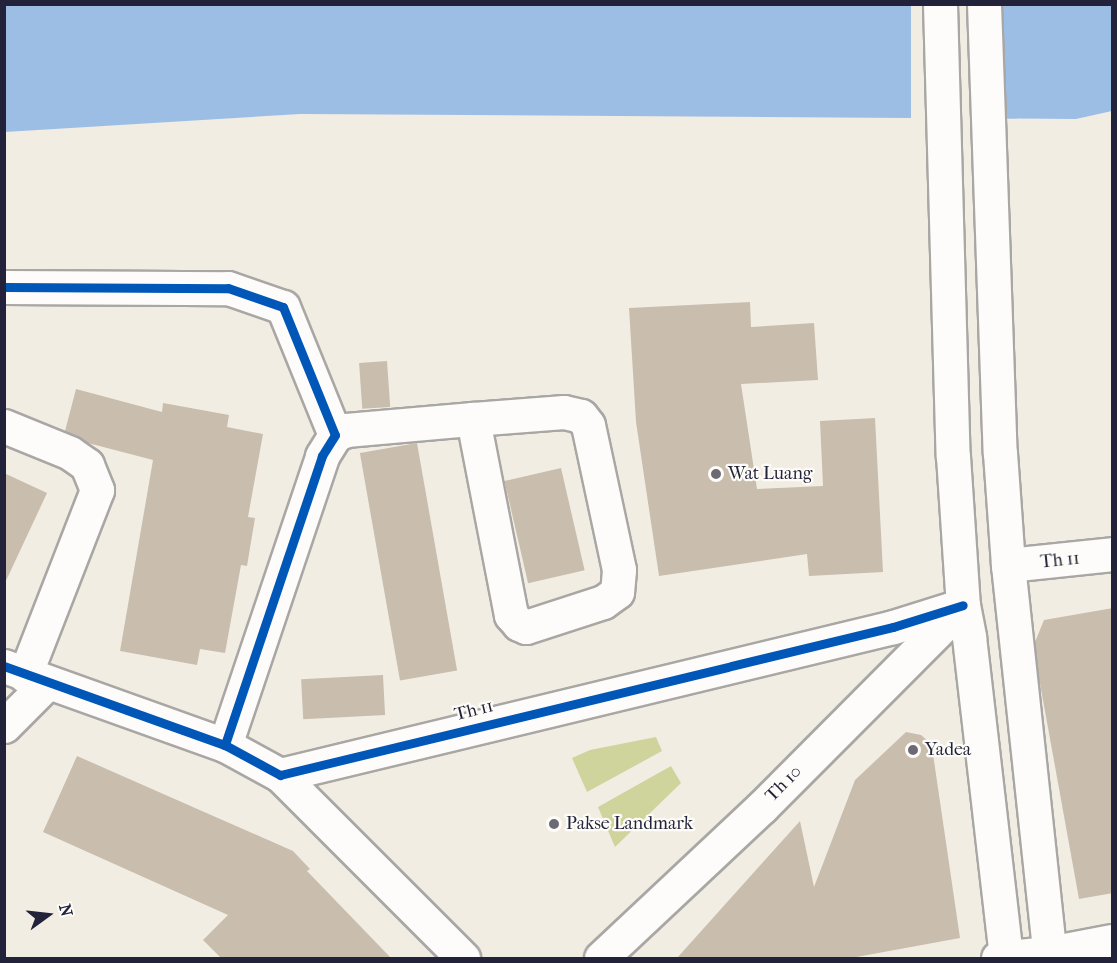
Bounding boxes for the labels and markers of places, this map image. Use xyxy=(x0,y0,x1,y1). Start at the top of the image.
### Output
place label: Wat Luang xyxy=(728,463,812,485)
marker: Wat Luang xyxy=(709,467,723,481)
place label: Yadea xyxy=(925,739,971,761)
marker: Yadea xyxy=(906,743,920,757)
place label: Pakse Landmark xyxy=(566,813,693,835)
marker: Pakse Landmark xyxy=(547,817,561,831)

